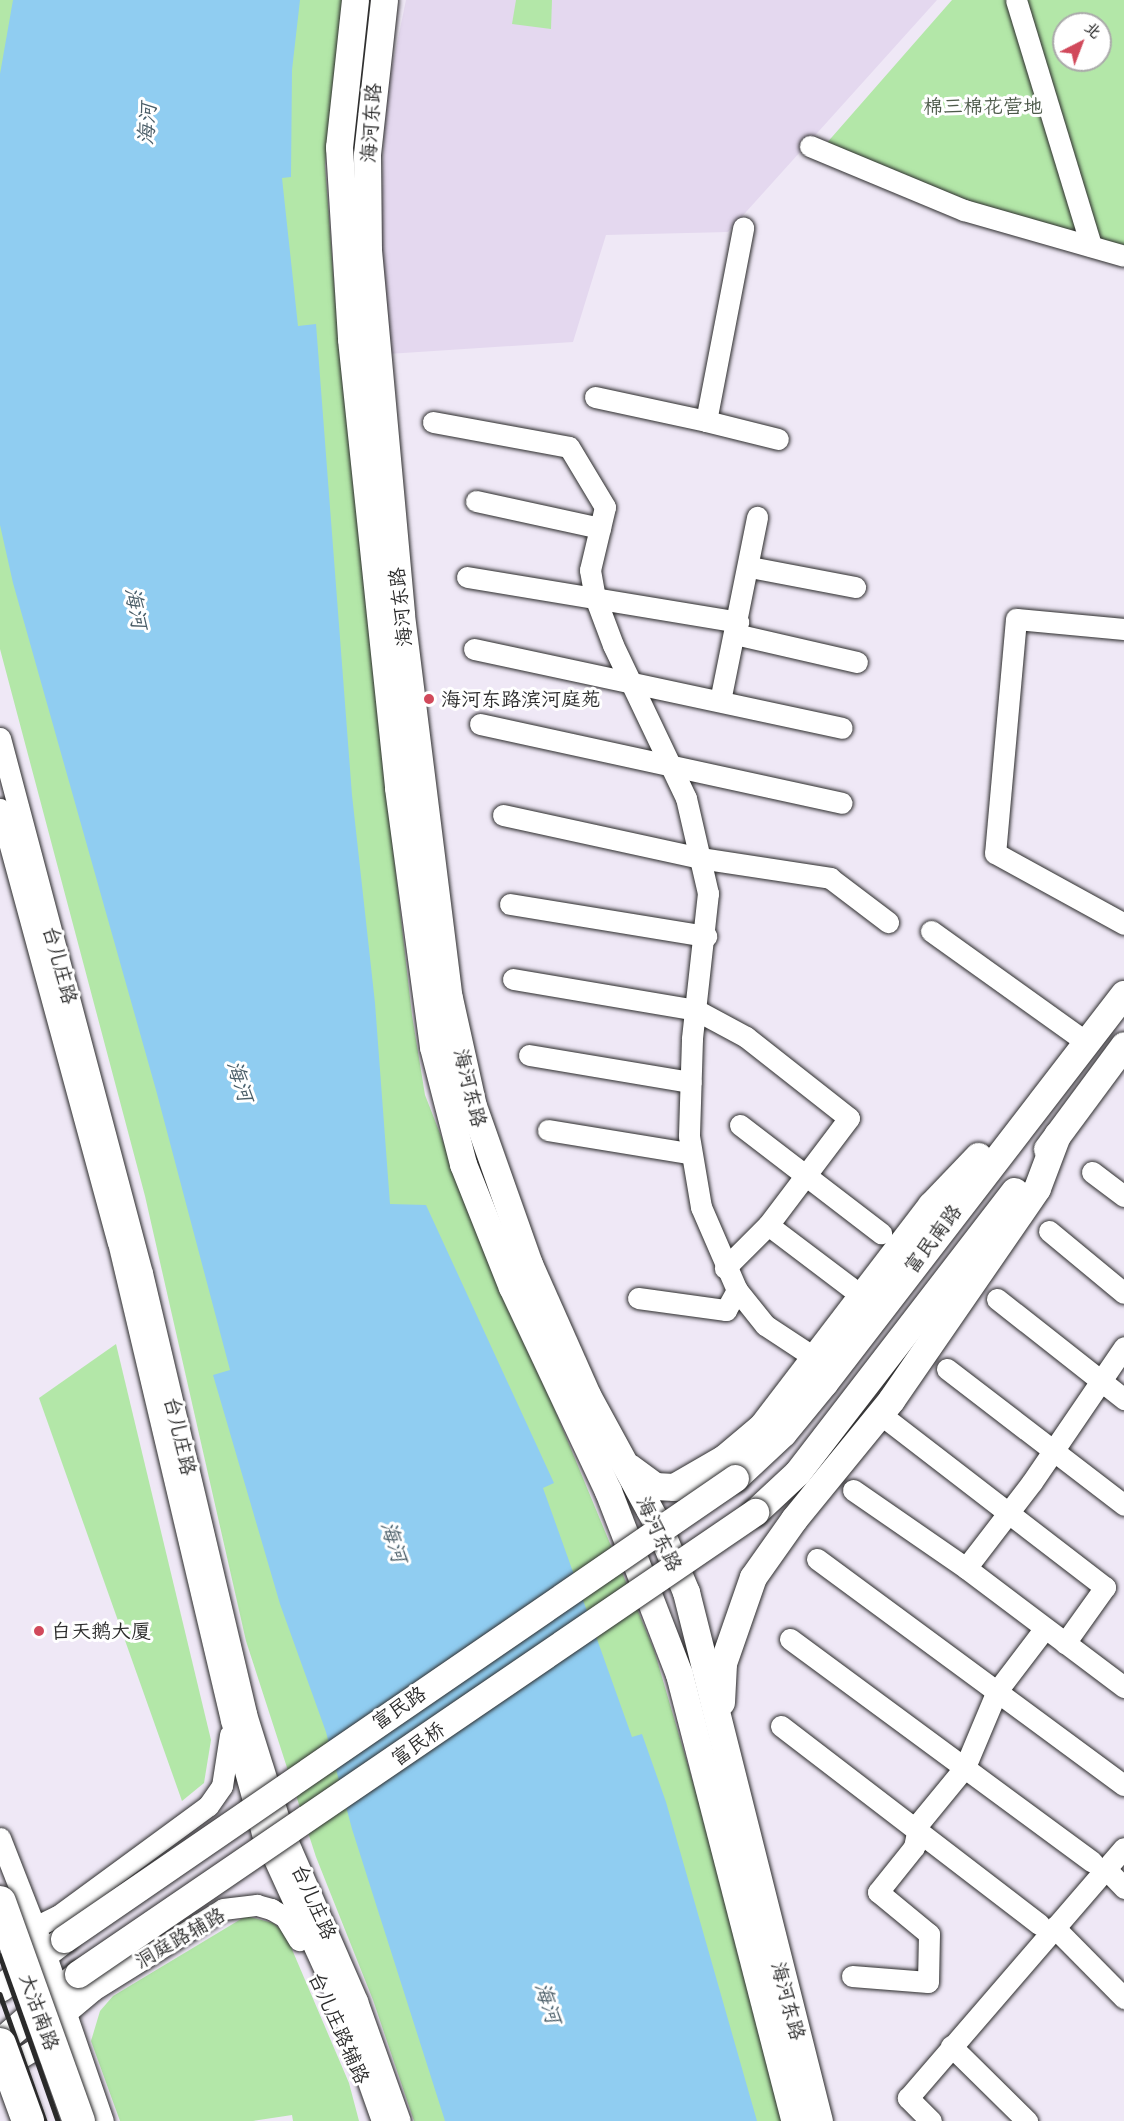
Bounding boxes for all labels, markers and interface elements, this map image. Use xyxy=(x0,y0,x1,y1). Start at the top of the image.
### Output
north arrow xyxy=(1052,12,1112,72)
text: 北 xyxy=(1081,17,1105,42)
street label: 海河东路 xyxy=(356,82,386,164)
park label: 棉三棉花营地 xyxy=(923,94,1043,118)
water label: 海河 xyxy=(133,102,161,146)
street label: 海河东路 xyxy=(385,566,417,648)
water label: 海河 xyxy=(120,585,152,631)
place label: 海河东路滨河庭苑 xyxy=(441,687,601,711)
marker: 海河东路滨河庭苑 xyxy=(422,692,436,706)
street label: 台儿庄路 xyxy=(38,923,82,1007)
street label: 海河东路 xyxy=(449,1046,491,1130)
water label: 海河 xyxy=(222,1057,258,1105)
street label: 富民南路 xyxy=(899,1200,967,1278)
street label: 台儿庄路 xyxy=(159,1394,201,1478)
street label: 海河东路 xyxy=(631,1493,687,1575)
water label: 海河 xyxy=(376,1518,412,1566)
place label: 白天鹅大厦 xyxy=(51,1619,151,1643)
marker: 白天鹅大厦 xyxy=(32,1624,46,1638)
street label: 富民路 xyxy=(367,1681,431,1735)
street label: 富民桥 xyxy=(387,1717,449,1771)
street label: 台儿庄路 xyxy=(287,1861,341,1943)
street label: 洞庭路辅路 xyxy=(131,1903,229,1973)
street label: 海河东路 xyxy=(766,1959,810,2043)
street label: 台儿庄路辅路 xyxy=(304,1968,374,2088)
street label: 大沽南路 xyxy=(14,1970,64,2054)
water label: 海河 xyxy=(530,1979,566,2027)

